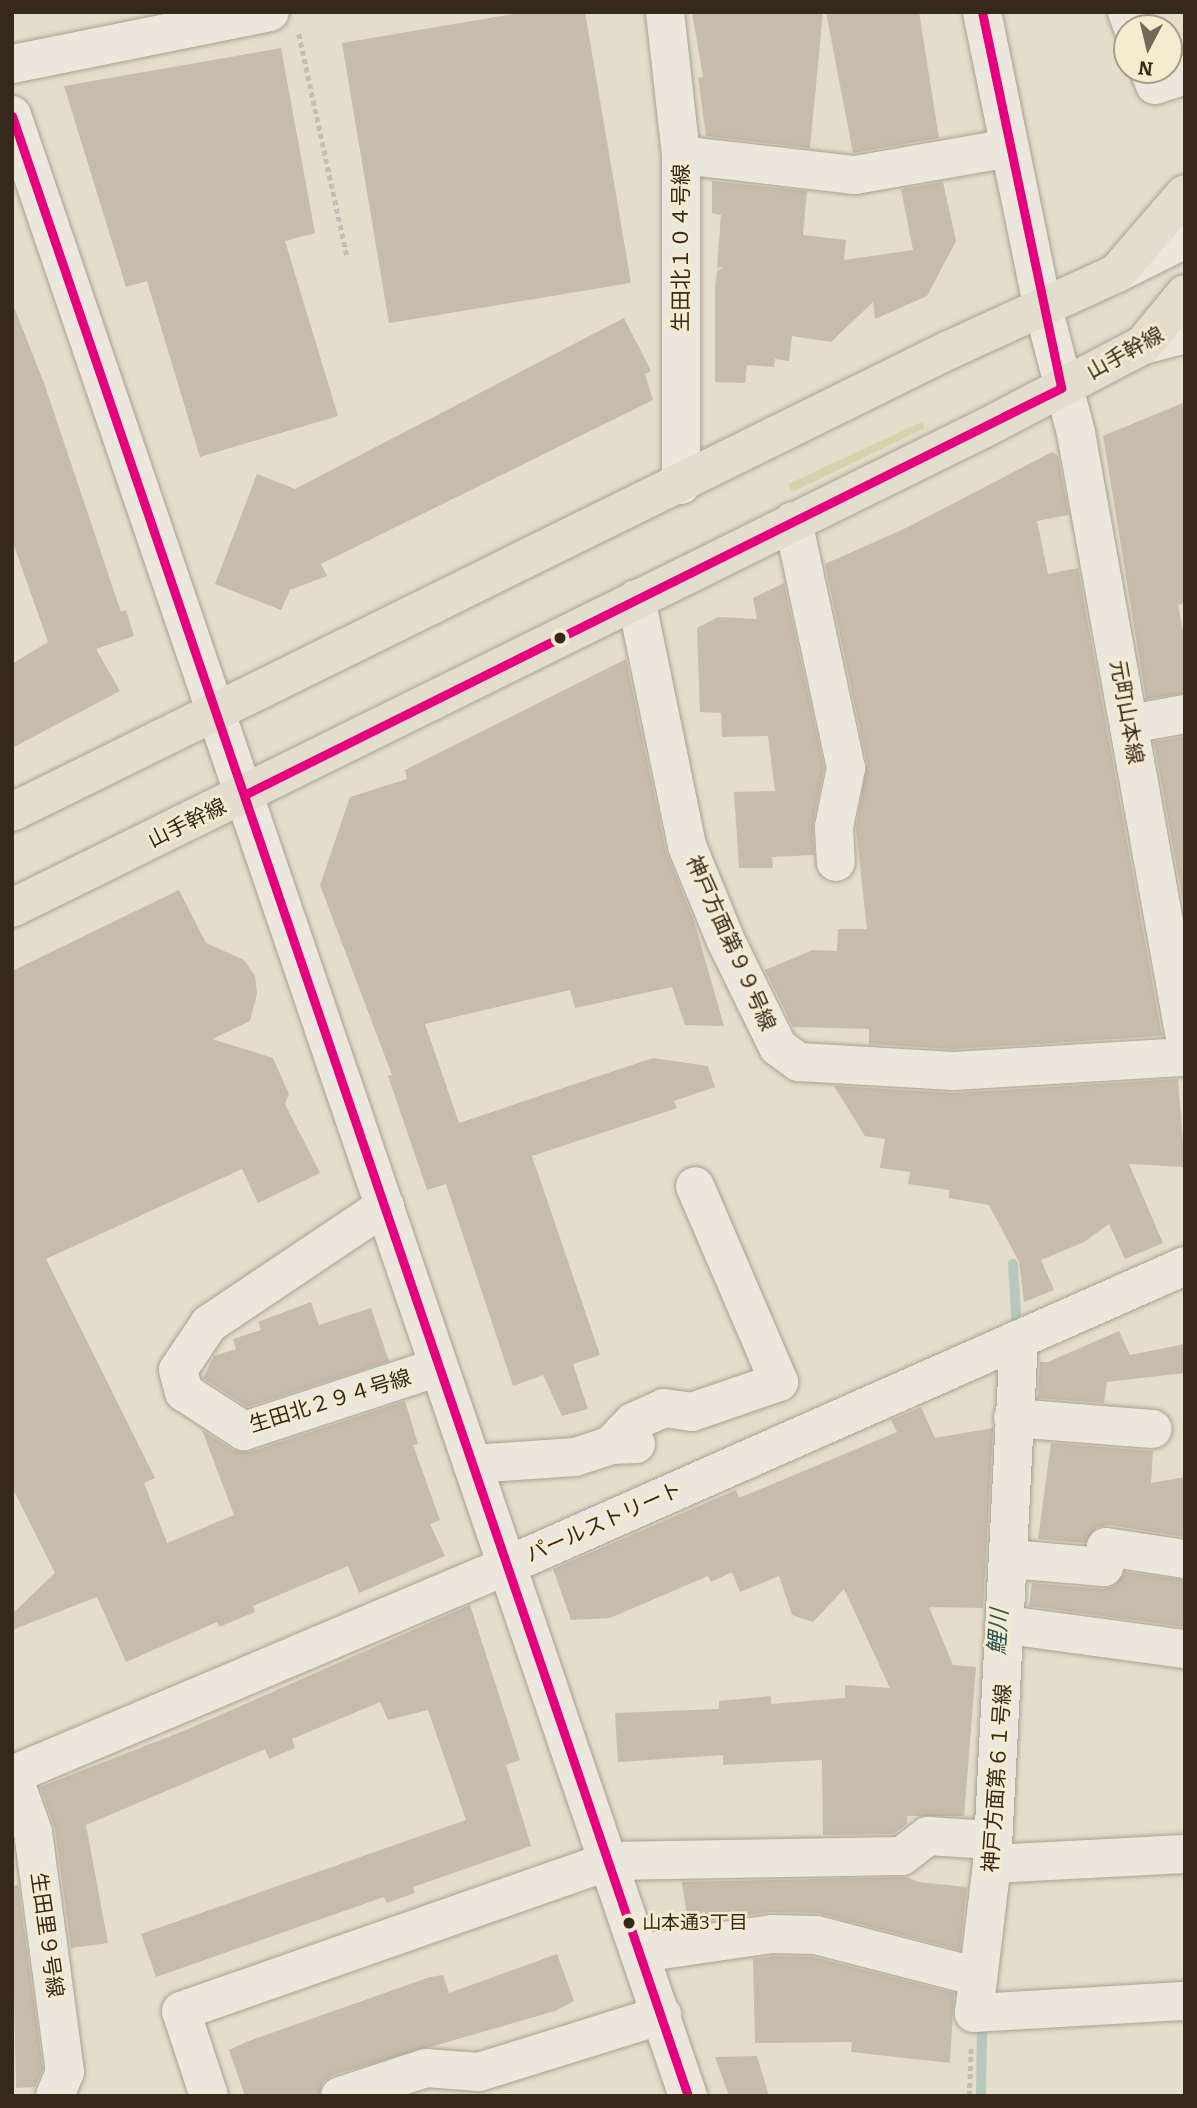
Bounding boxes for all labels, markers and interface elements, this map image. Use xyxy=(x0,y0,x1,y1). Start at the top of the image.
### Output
north arrow xyxy=(1113,14,1183,84)
text: N xyxy=(1137,56,1154,81)
street label: 生田北１０４号線 xyxy=(668,164,694,332)
street label: 山手幹線 xyxy=(1082,322,1168,384)
unlabelled marker xyxy=(553,631,567,645)
street label: 元町山本線 xyxy=(1105,658,1149,766)
street label: 山手幹線 xyxy=(144,793,230,853)
street label: 神戸方面第９９号線 xyxy=(681,852,781,1034)
street label: 生田北２９４号線 xyxy=(246,1364,414,1438)
street label: パールストリート xyxy=(522,1476,686,1568)
water label: 鯉川 xyxy=(983,1608,1013,1656)
street label: 神戸方面第６１号線 xyxy=(978,1683,1016,1873)
street label: 生田里９号線 xyxy=(26,1871,68,1999)
place label: 山本通3丁目 xyxy=(642,1912,748,1934)
marker: 山本通3丁目 xyxy=(622,1916,636,1930)

